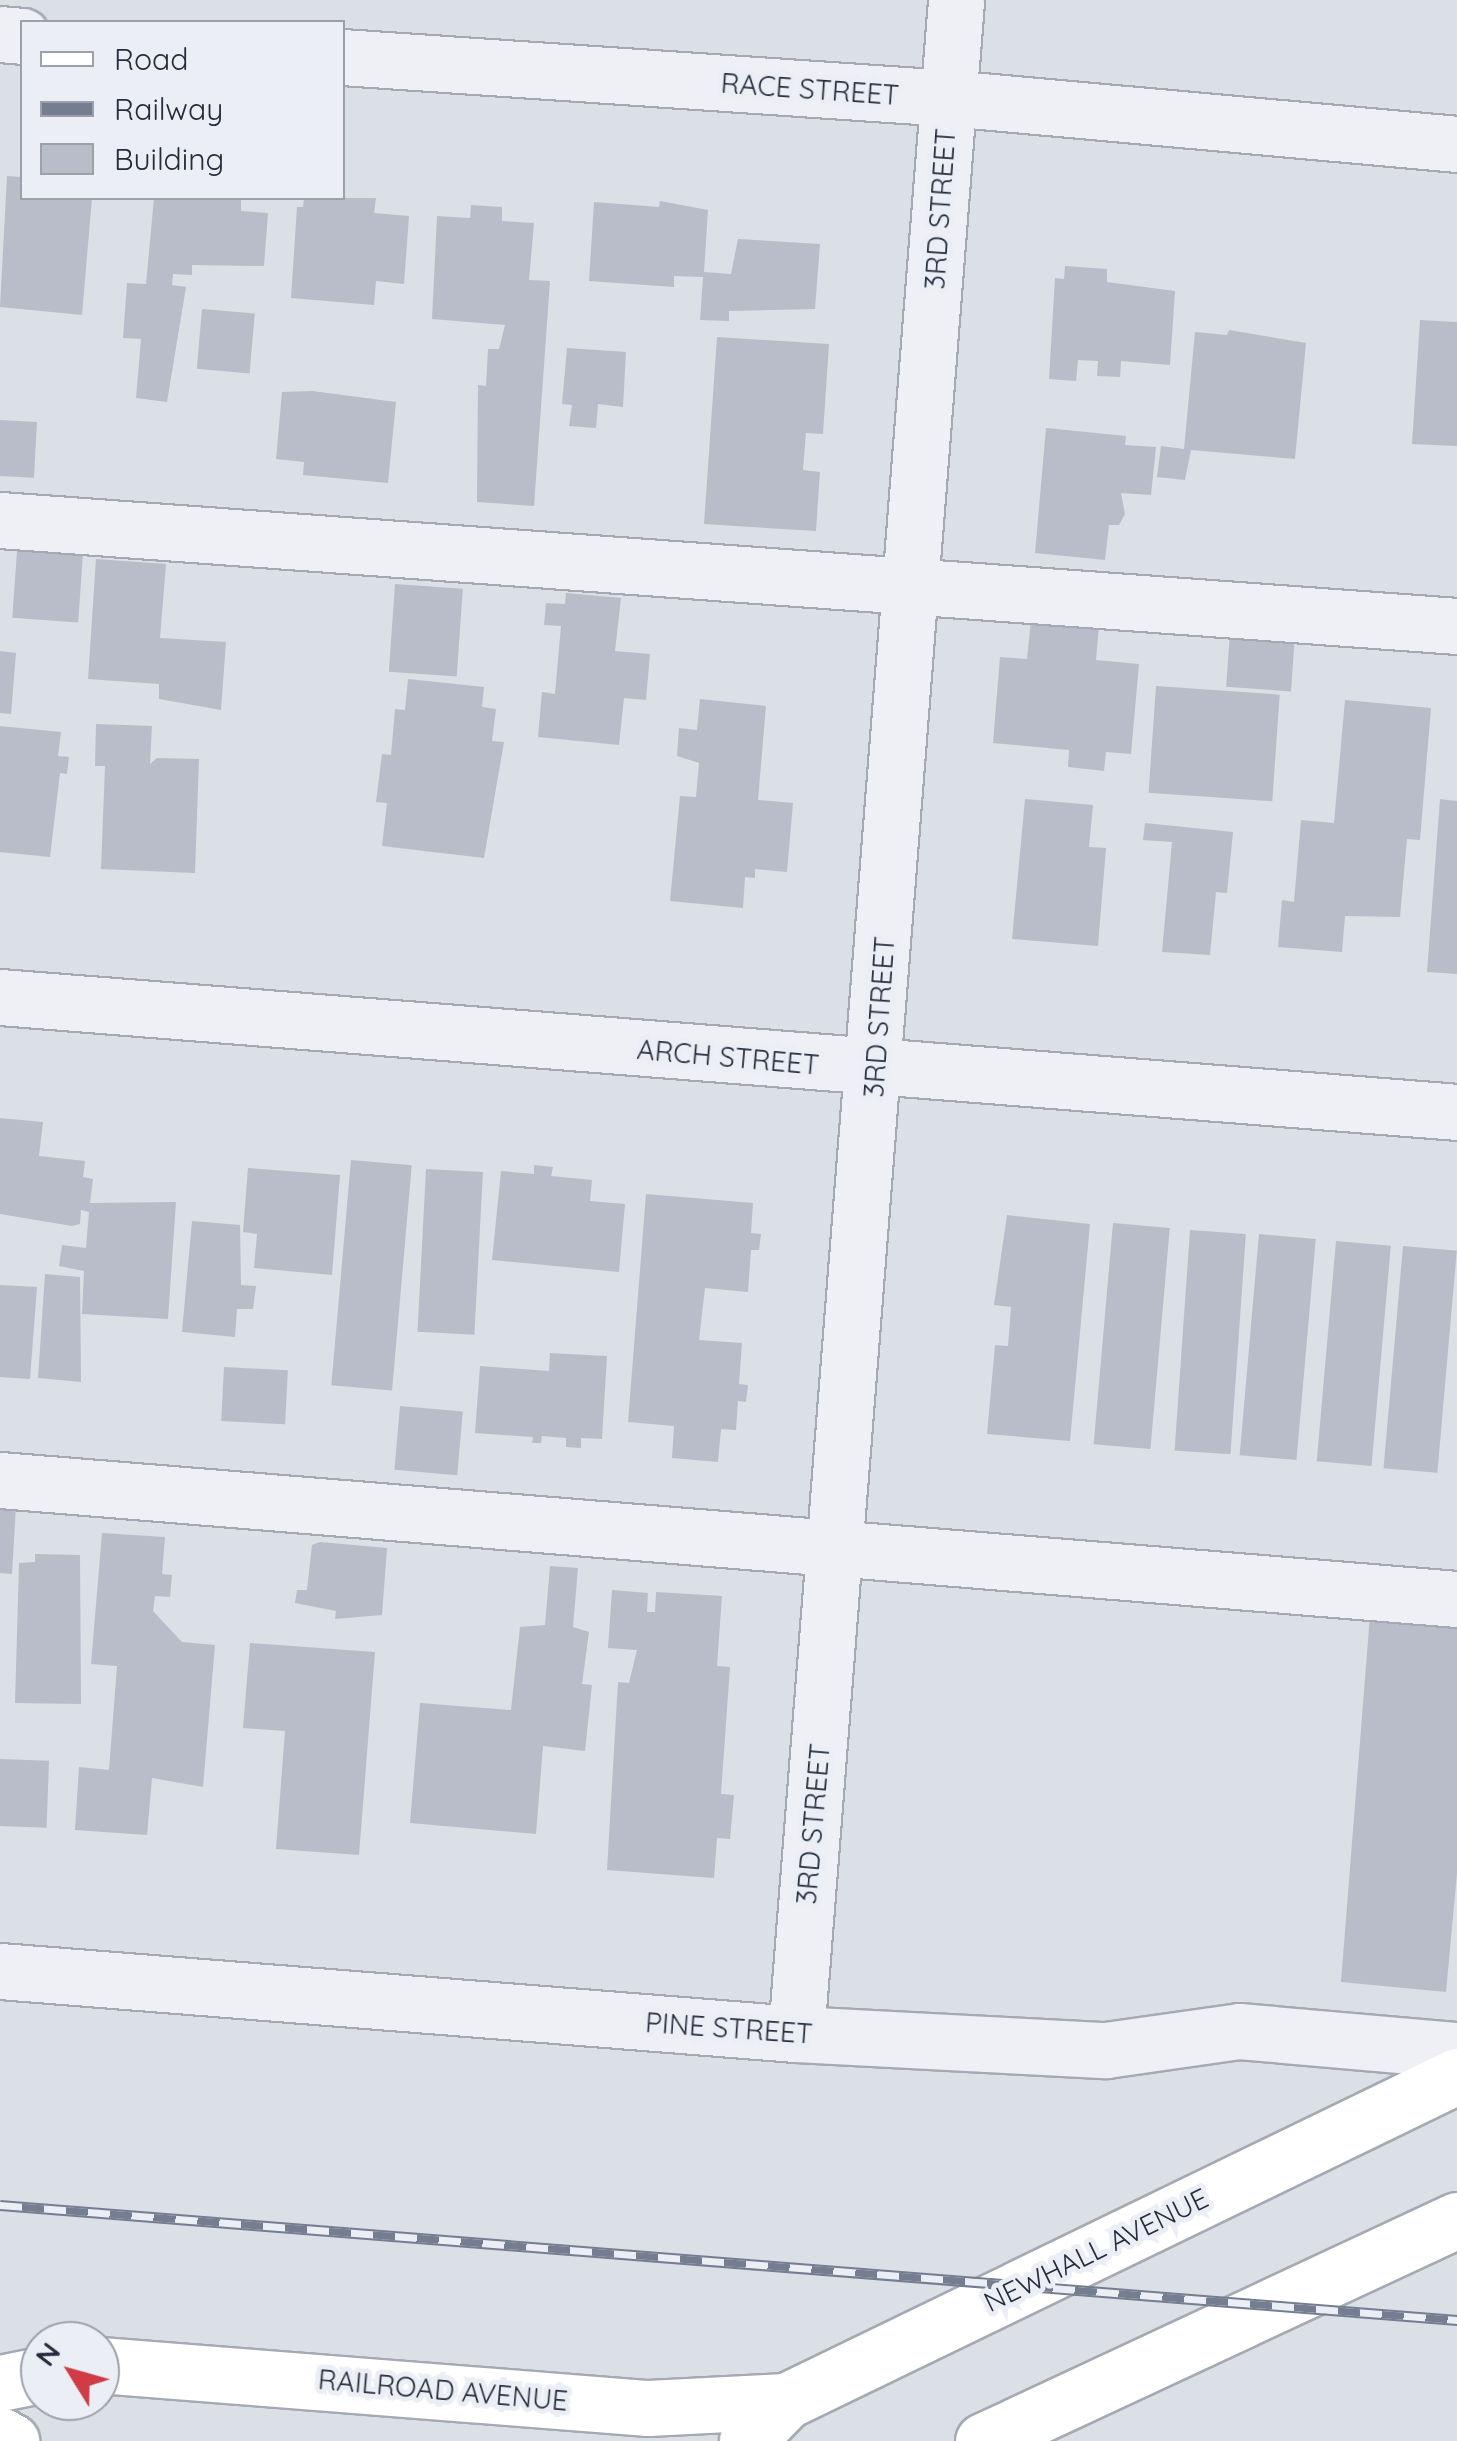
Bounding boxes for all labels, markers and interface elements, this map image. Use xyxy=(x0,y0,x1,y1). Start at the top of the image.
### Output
legend xyxy=(20,20,345,200)
text: Road xyxy=(114,40,188,78)
street label: RACE STREET xyxy=(720,66,900,112)
text: Railway xyxy=(114,90,223,128)
street label: 3RD STREET xyxy=(918,127,962,291)
text: Building xyxy=(114,140,224,178)
street label: 3RD STREET xyxy=(857,935,901,1099)
street label: ARCH STREET xyxy=(635,1032,821,1082)
street label: 3RD STREET xyxy=(789,1742,837,1906)
street label: PINE STREET xyxy=(644,2005,814,2051)
street label: NEWHALL AVENUE xyxy=(978,2181,1214,2319)
north arrow xyxy=(20,2321,120,2421)
text: N xyxy=(27,2335,67,2373)
street label: RAILROAD AVENUE xyxy=(317,2362,569,2418)

